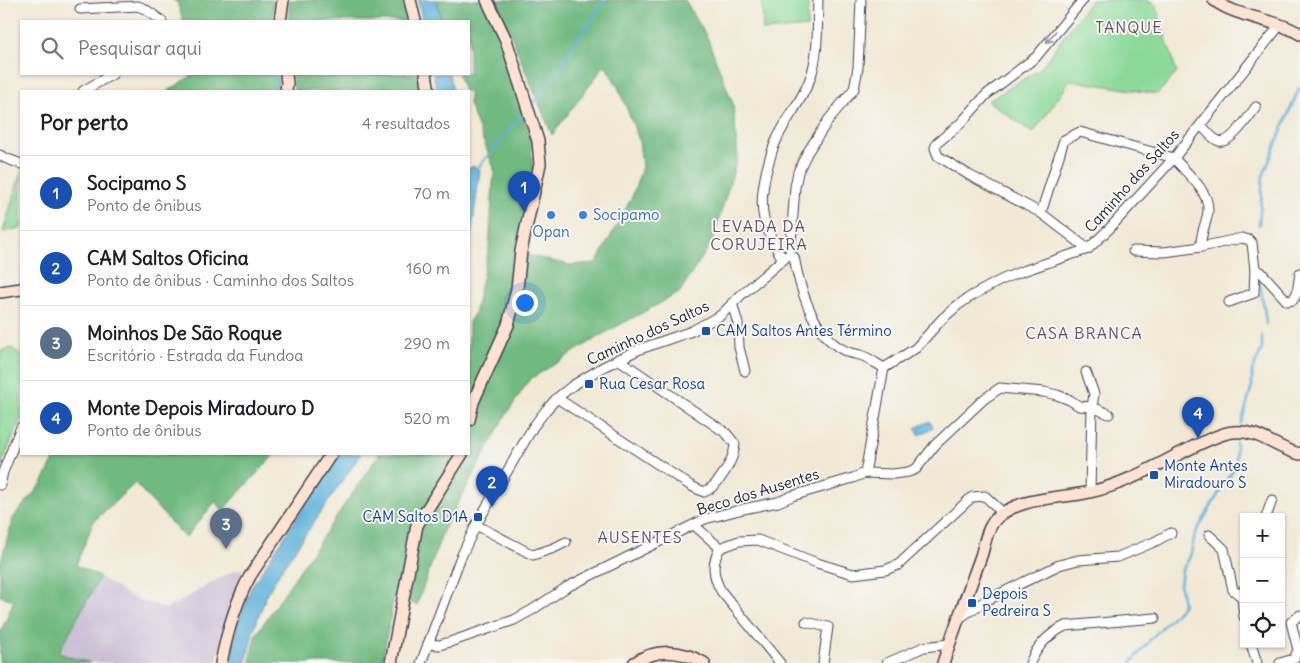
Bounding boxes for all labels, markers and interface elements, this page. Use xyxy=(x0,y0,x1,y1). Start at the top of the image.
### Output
district label: TANQUE xyxy=(1095,17,1163,37)
search box xyxy=(20,20,470,75)
one-way arrow xyxy=(1046,31,1057,44)
icon: search xyxy=(38,34,66,62)
text: Pesquisar aqui xyxy=(78,36,202,60)
text: Por perto xyxy=(40,109,128,136)
text: 4 resultados xyxy=(362,113,450,133)
street label: Caminho dos Saltos xyxy=(1080,125,1183,236)
text: Socipamo S xyxy=(87,171,186,195)
pin: 1 xyxy=(508,171,540,212)
text: 1 xyxy=(53,183,59,203)
text: 70 m xyxy=(414,183,450,203)
text: Ponto de ônibus xyxy=(87,195,202,215)
place label: Socipamo xyxy=(593,205,659,224)
marker: Opan xyxy=(545,209,557,221)
marker: Socipamo xyxy=(577,209,589,221)
district label: LEVADA DA CORUJEIRA xyxy=(710,216,808,254)
place label: Opan xyxy=(532,222,570,241)
text: CAM Saltos Oficina xyxy=(87,246,249,270)
text: 2 xyxy=(52,258,60,278)
text: 160 m xyxy=(406,258,450,278)
text: Ponto de ônibus · Caminho dos Saltos xyxy=(87,270,354,290)
your location xyxy=(512,290,538,316)
street label: Caminho dos Saltos xyxy=(584,296,712,369)
text: Moinhos De São Roque xyxy=(87,321,282,345)
place label: CAM Saltos Antes Término xyxy=(716,321,892,340)
district label: CASA BRANCA xyxy=(1025,323,1143,343)
marker: CAM Saltos Antes Término xyxy=(700,325,712,337)
text: 3 xyxy=(51,333,61,353)
text: 290 m xyxy=(404,333,450,353)
text: Escritório · Estrada da Fundoa xyxy=(87,345,303,365)
place label: Rua Cesar Rosa xyxy=(599,374,706,393)
marker: Rua Cesar Rosa xyxy=(583,378,595,390)
text: Monte Depois Miradouro D xyxy=(87,396,314,420)
pin: 4 xyxy=(1182,397,1214,438)
text: 4 xyxy=(51,408,61,428)
text: 520 m xyxy=(404,408,450,428)
text: Ponto de ônibus xyxy=(87,420,202,440)
place label: Monte Antes Miradouro S xyxy=(1164,456,1248,492)
street label: Beco dos Ausentes xyxy=(694,464,821,519)
pin: 2 xyxy=(476,466,508,507)
marker: Monte Antes Miradouro S xyxy=(1148,469,1160,481)
place label: CAM Saltos D1A xyxy=(362,507,468,526)
pin: 3 xyxy=(210,508,242,549)
marker: CAM Saltos D1A xyxy=(472,511,484,523)
map controls xyxy=(1240,513,1285,648)
button: + xyxy=(1240,513,1285,558)
district label: AUSENTES xyxy=(597,527,683,547)
button: − xyxy=(1240,558,1285,603)
place label: Depois Pedreira S xyxy=(982,584,1051,620)
marker: Depois Pedreira S xyxy=(966,597,978,609)
button: locate xyxy=(1240,603,1285,648)

